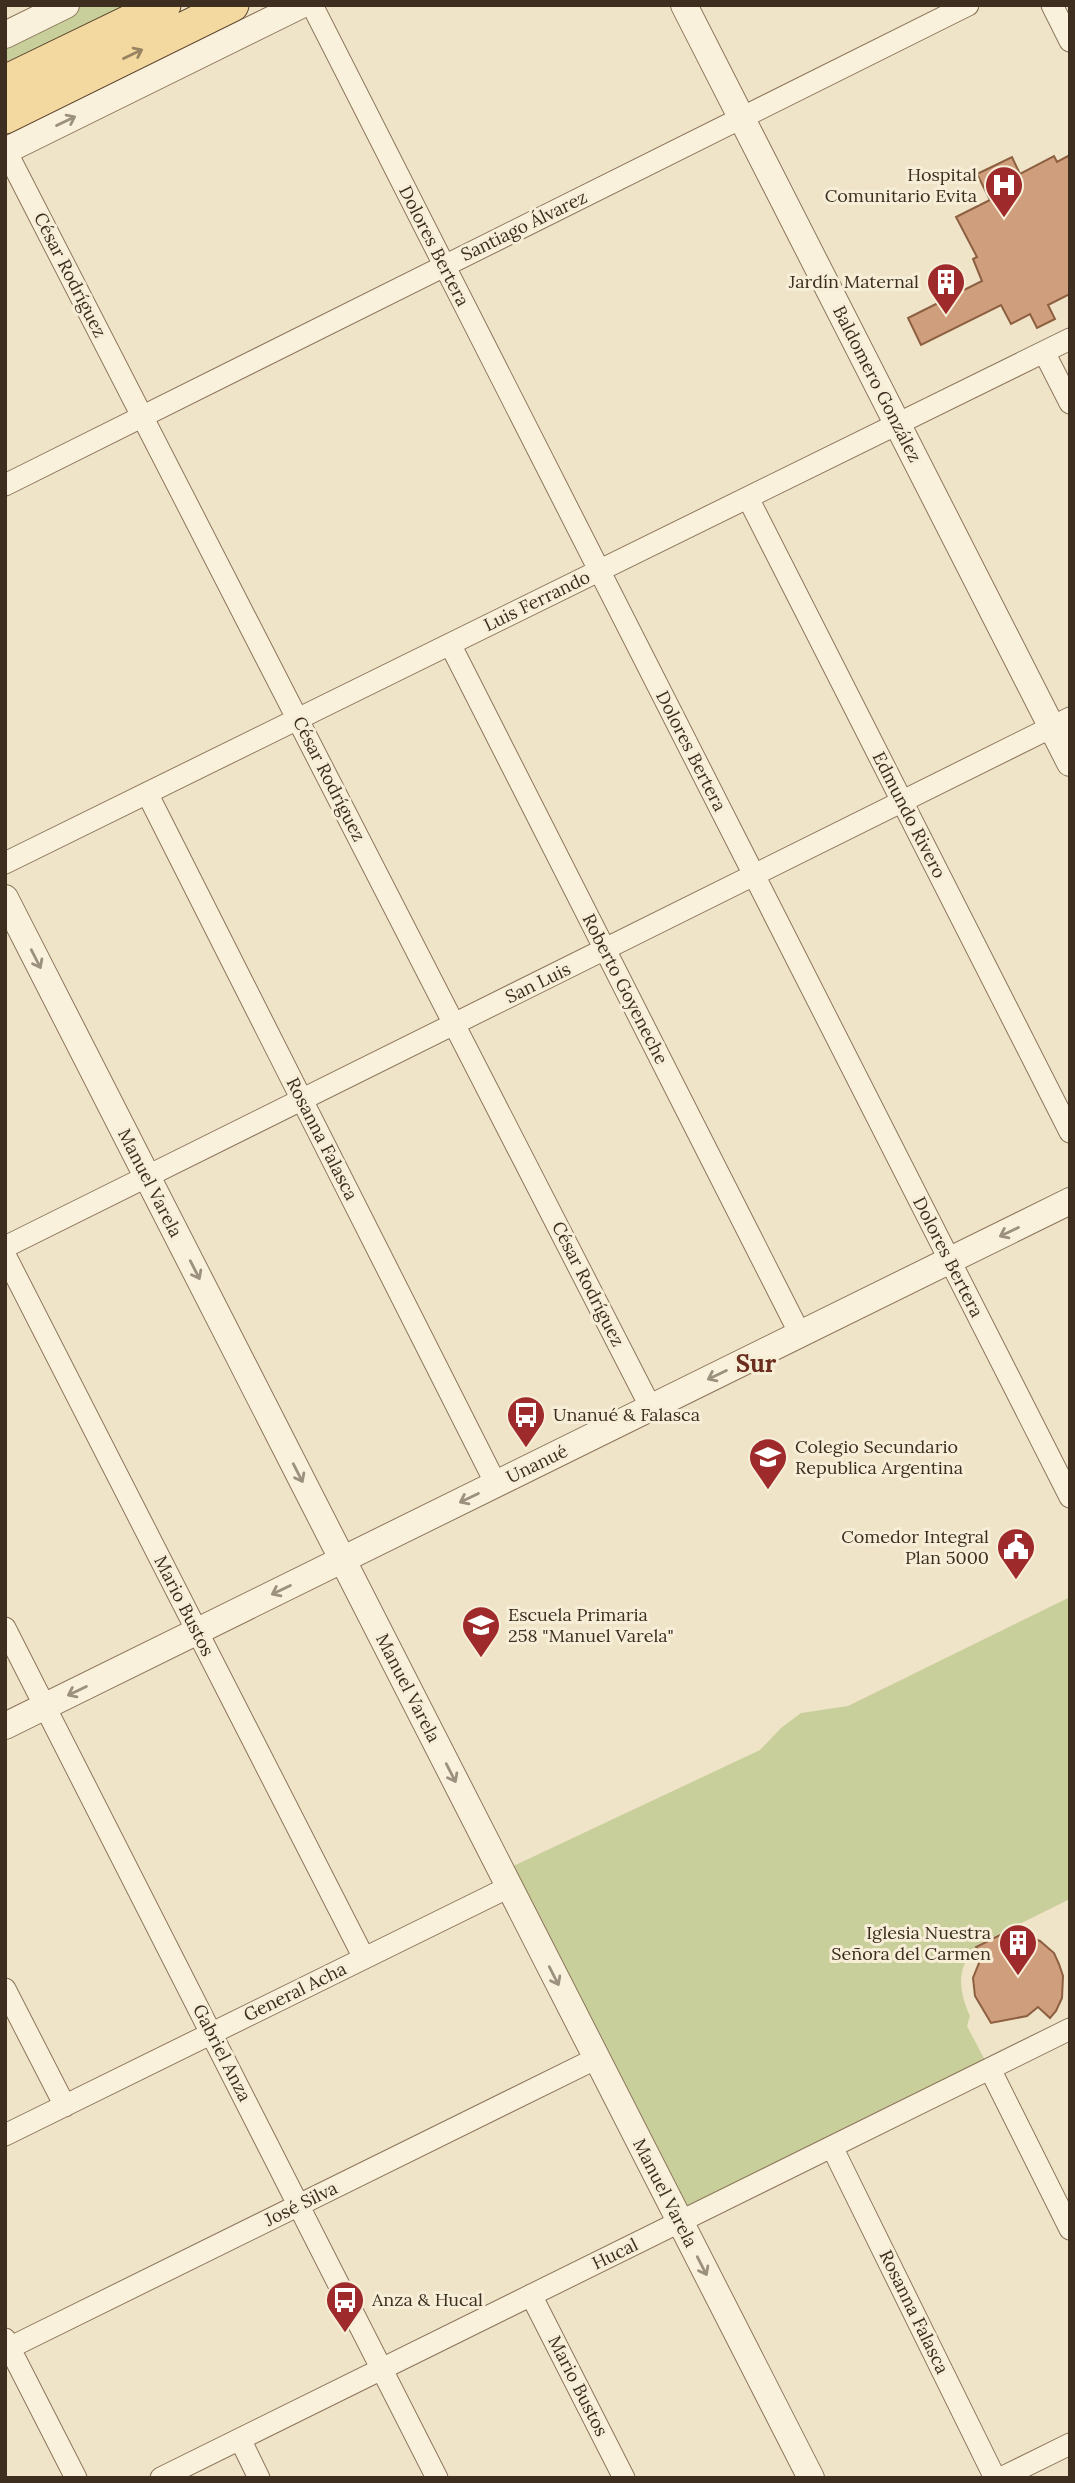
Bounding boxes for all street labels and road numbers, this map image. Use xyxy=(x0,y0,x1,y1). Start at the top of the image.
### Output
street label: Dolores Bertera xyxy=(394,182,475,310)
street label: Santiago Álvarez xyxy=(457,185,591,266)
street label: César Rodríguez xyxy=(29,208,112,341)
street label: Baldomero González xyxy=(828,302,927,466)
street label: Luis Ferrando xyxy=(480,565,594,636)
street label: Dolores Bertera xyxy=(651,687,732,815)
street label: César Rodríguez xyxy=(288,712,371,845)
street label: Edmundo Rivero xyxy=(868,748,951,882)
street label: Roberto Goyeneche xyxy=(578,910,673,1068)
street label: San Luis xyxy=(501,957,574,1008)
street label: Rosanna Falasca xyxy=(282,1073,363,1204)
street label: Manuel Varela xyxy=(113,1124,188,1241)
street label: Dolores Bertera xyxy=(908,1193,989,1321)
street label: César Rodríguez xyxy=(547,1217,630,1350)
street label: Unanué xyxy=(502,1439,571,1488)
street label: Mario Bustos xyxy=(149,1552,220,1660)
street label: Manuel Varela xyxy=(371,1629,446,1746)
street label: General Acha xyxy=(240,1957,350,2026)
street label: Gabriel Anza xyxy=(188,2000,257,2105)
street label: Manuel Varela xyxy=(628,2134,703,2251)
street label: José Silva xyxy=(260,2176,341,2231)
street label: Hucal xyxy=(588,2233,642,2274)
street label: Rosanna Falasca xyxy=(875,2246,954,2377)
street label: Mario Bustos xyxy=(543,2332,614,2440)

